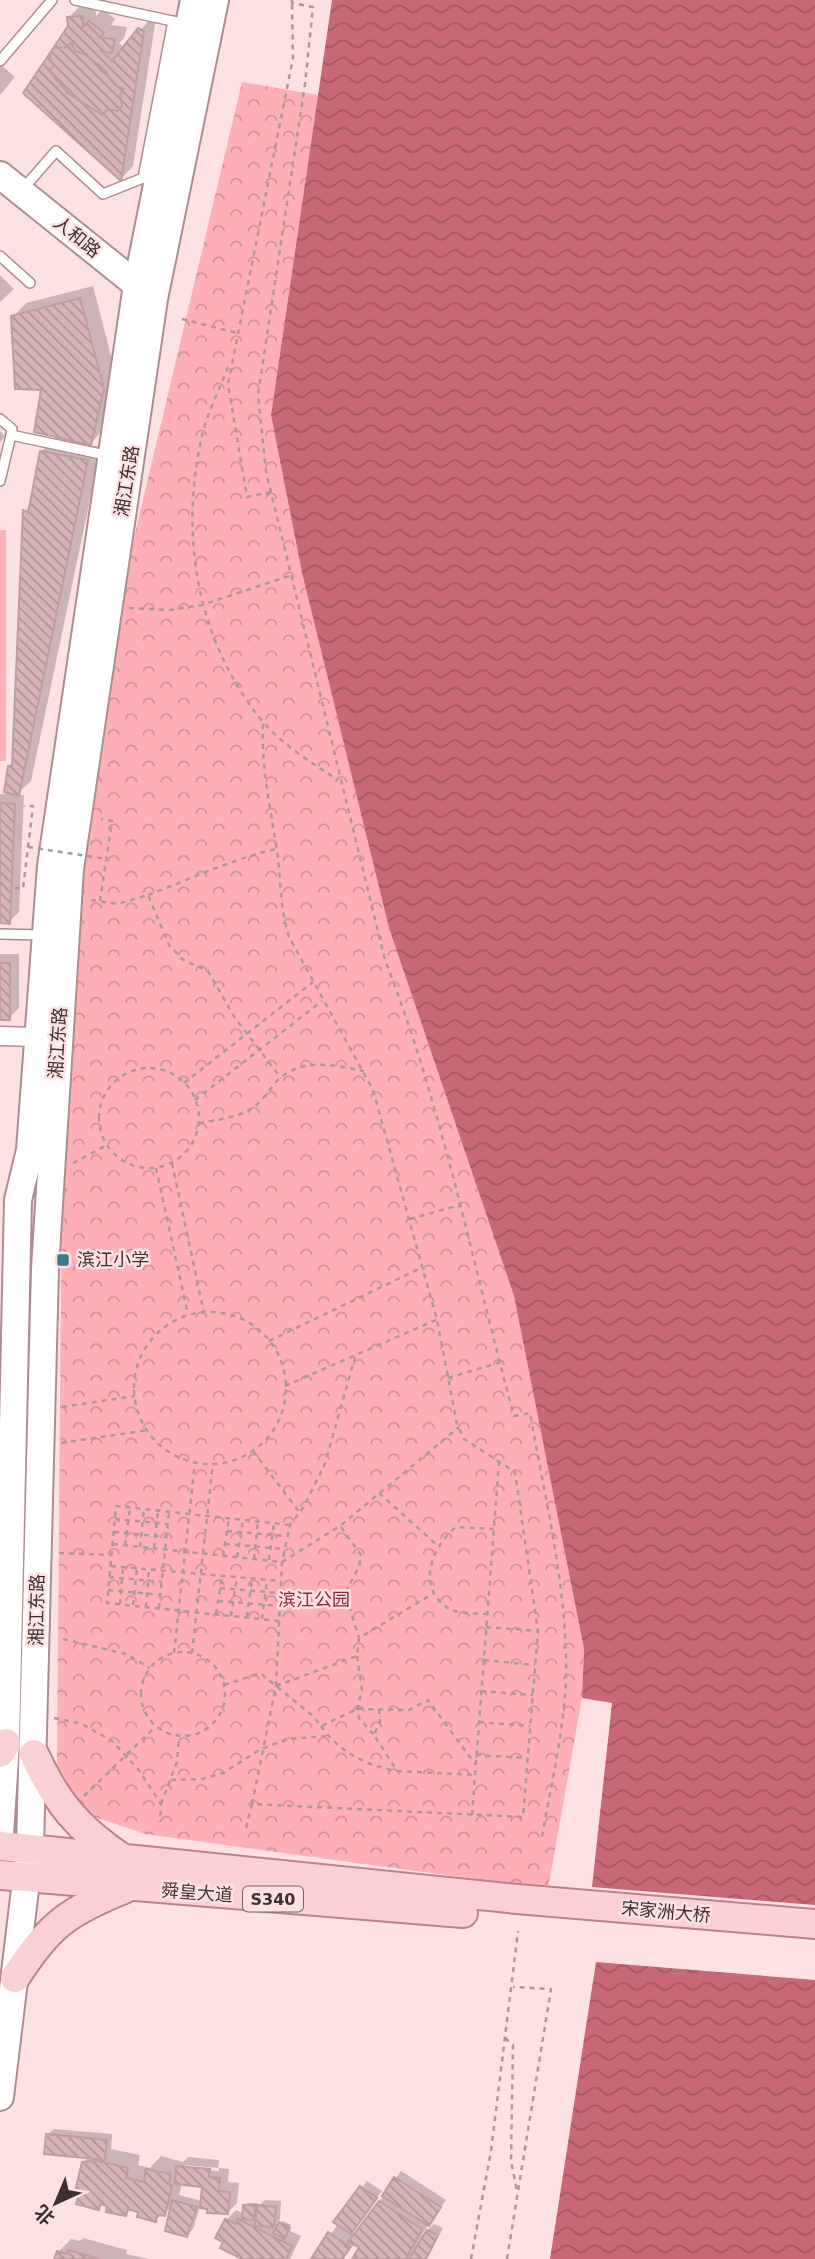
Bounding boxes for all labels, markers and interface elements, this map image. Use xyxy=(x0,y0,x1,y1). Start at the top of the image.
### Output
street label: 人和路 xyxy=(50,211,105,262)
street label: 湘江东路 xyxy=(111,444,143,518)
street label: 湘江东路 xyxy=(45,1006,70,1080)
place label: 滨江小学 xyxy=(77,1249,149,1270)
marker: 滨江小学 xyxy=(55,1252,71,1268)
street label: 湘江东路 xyxy=(25,1574,48,1646)
park label: 滨江公园 xyxy=(278,1589,350,1610)
street label: 舜皇大道 xyxy=(160,1880,234,1905)
road number: S340 xyxy=(243,1886,303,1912)
street label: 宋家洲大桥 xyxy=(620,1897,712,1926)
north arrow xyxy=(21,2168,91,2238)
text: 北 xyxy=(30,2201,59,2230)

